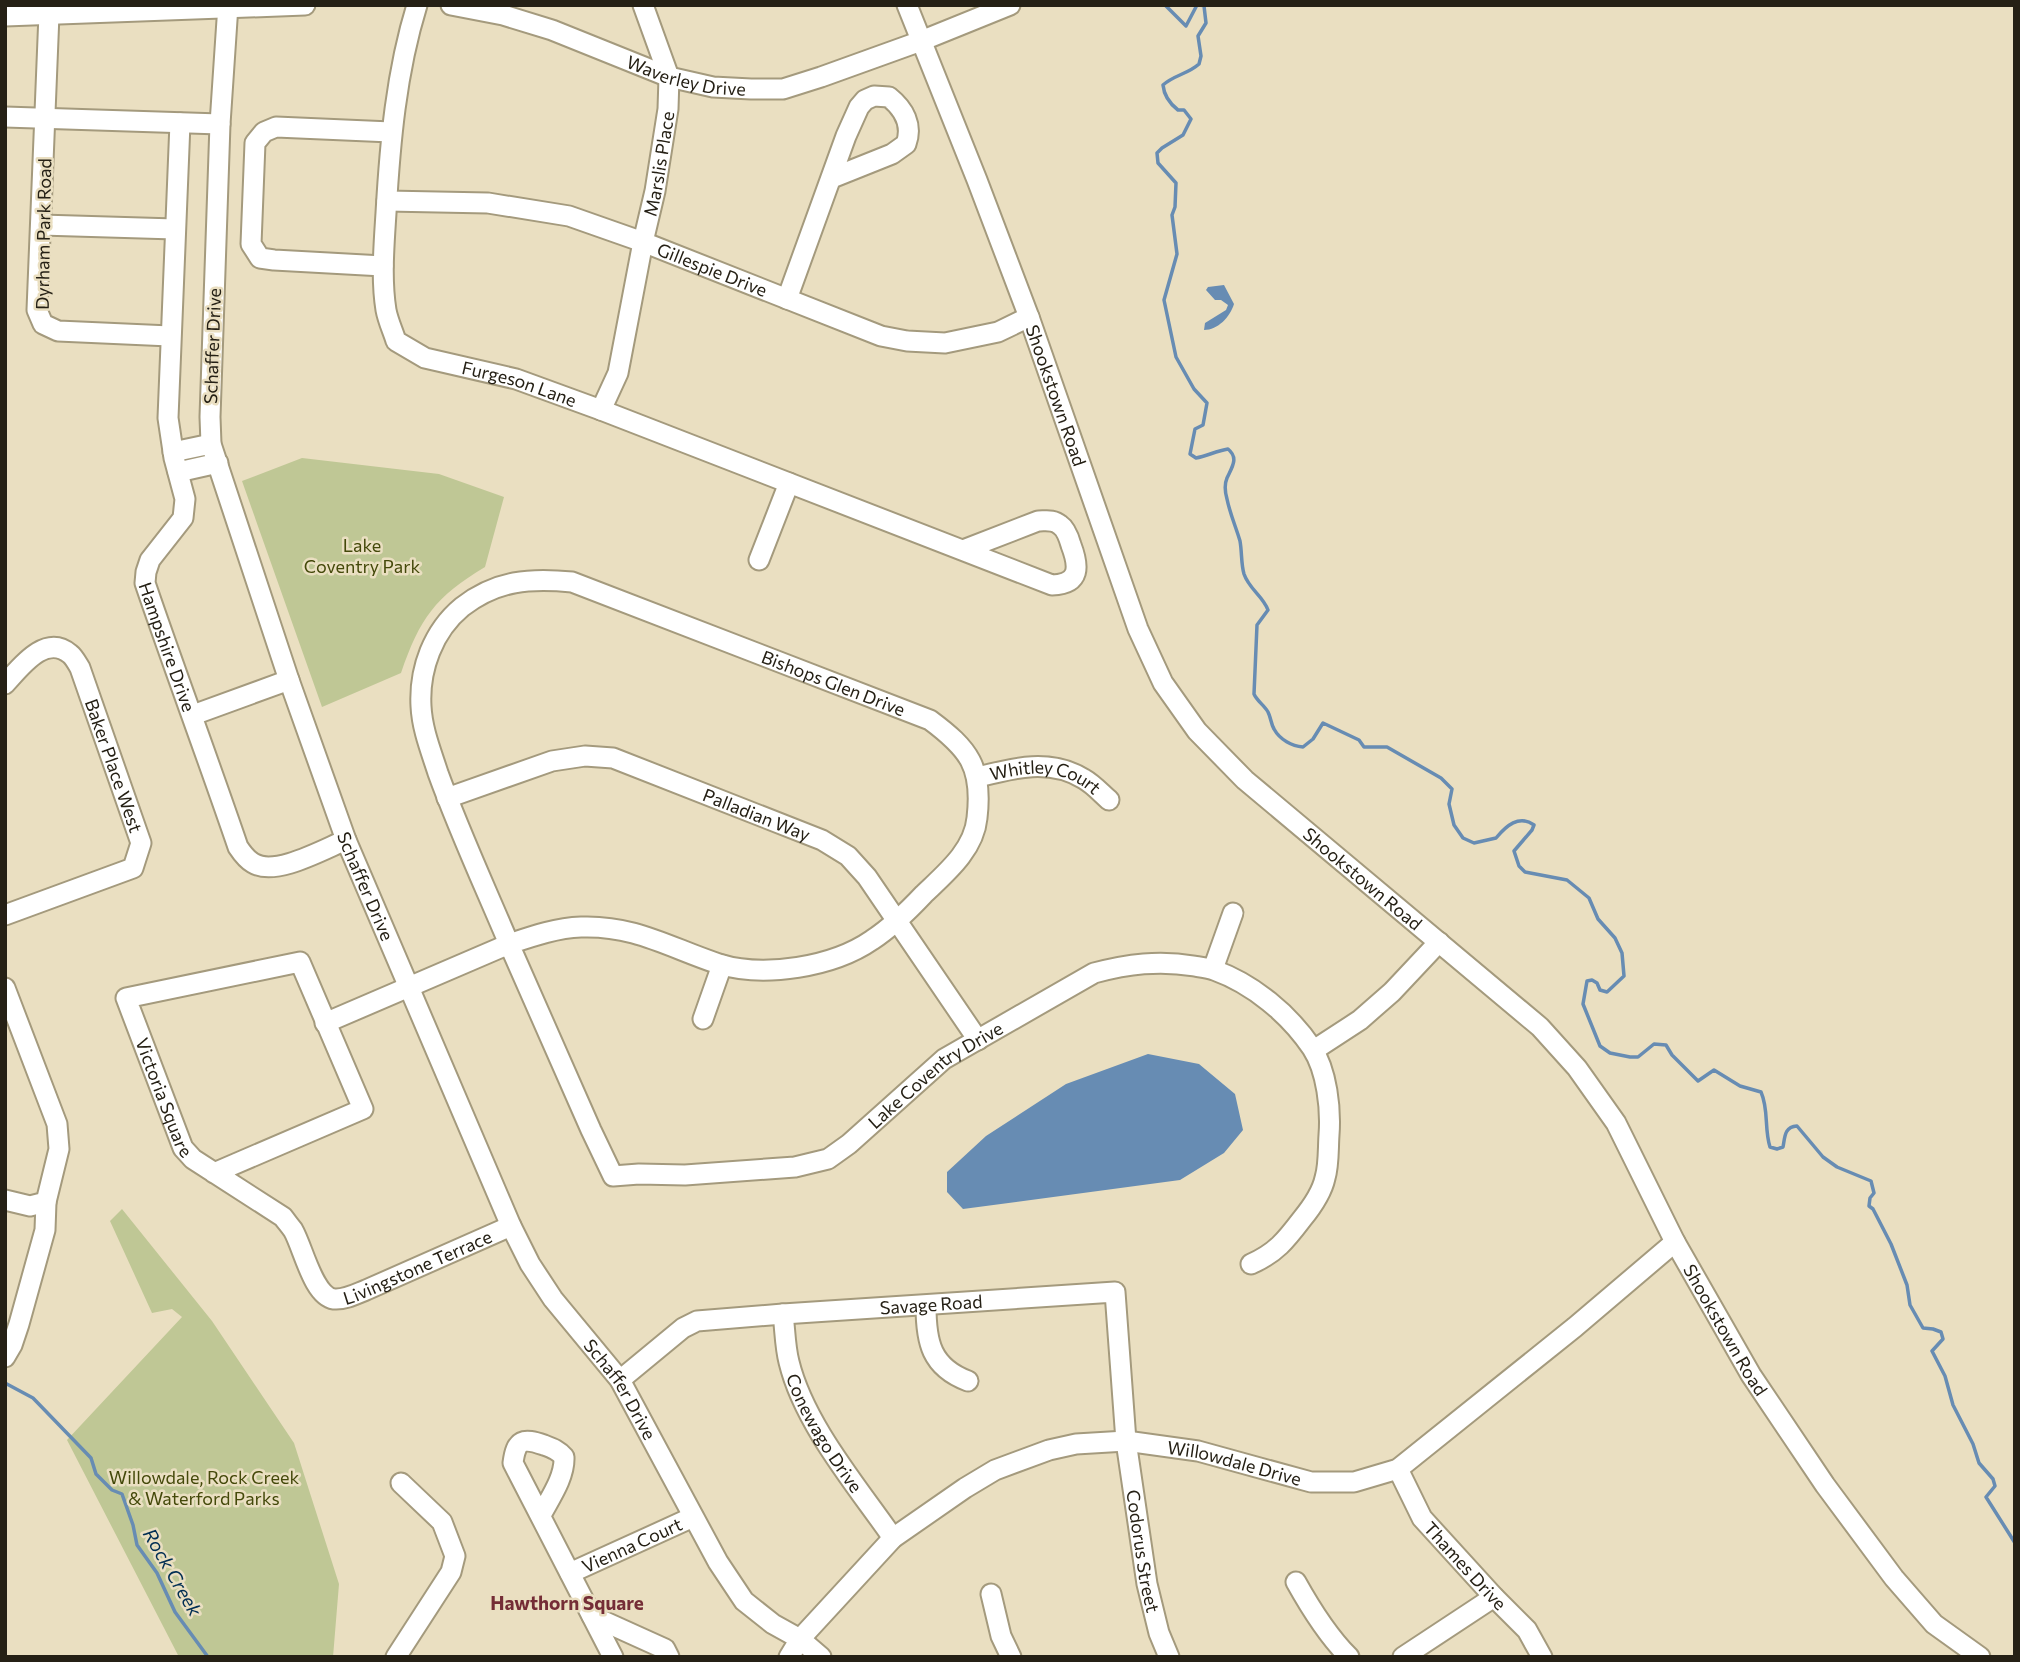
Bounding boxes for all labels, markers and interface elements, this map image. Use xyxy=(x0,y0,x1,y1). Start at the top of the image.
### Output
street label: Waverley Drive xyxy=(624,50,746,100)
street label: Marslis Place xyxy=(638,110,678,218)
street label: Dyrham Park Road xyxy=(31,158,55,310)
street label: Gillespie Drive xyxy=(654,238,771,301)
street label: Schaffer Drive xyxy=(199,288,225,404)
street label: Shookstown Road xyxy=(1022,322,1091,469)
street label: Furgeson Lane xyxy=(460,356,580,411)
park label: Lake Coventry Park xyxy=(304,534,420,577)
street label: Hampshire Drive xyxy=(135,579,200,714)
street label: Bishops Glen Drive xyxy=(758,645,908,720)
street label: Baker Place West xyxy=(81,696,147,835)
street label: Whitley Court xyxy=(988,756,1106,798)
street label: Palladian Way xyxy=(700,783,813,845)
street label: Shookstown Road xyxy=(1299,823,1427,935)
street label: Schaffer Drive xyxy=(333,829,399,944)
street label: Lake Coventry Drive xyxy=(863,1017,1007,1133)
street label: Victoria Square xyxy=(131,1035,197,1162)
street label: Livingstone Terrace xyxy=(340,1225,495,1309)
street label: Shookstown Road xyxy=(1679,1260,1773,1400)
street label: Savage Road xyxy=(879,1290,983,1319)
street label: Schaffer Drive xyxy=(579,1334,661,1443)
street label: Conewago Drive xyxy=(782,1371,867,1497)
street label: Willowdale Drive xyxy=(1166,1436,1304,1490)
park label: Willowdale, Rock Creek & Waterford Parks xyxy=(109,1466,299,1509)
street label: Codorus Street xyxy=(1122,1488,1165,1615)
street label: Vienna Court xyxy=(578,1512,685,1577)
street label: Thames Drive xyxy=(1420,1517,1511,1614)
water label: Rock Creek xyxy=(139,1524,208,1621)
district label: Hawthorn Square xyxy=(490,1591,644,1614)

